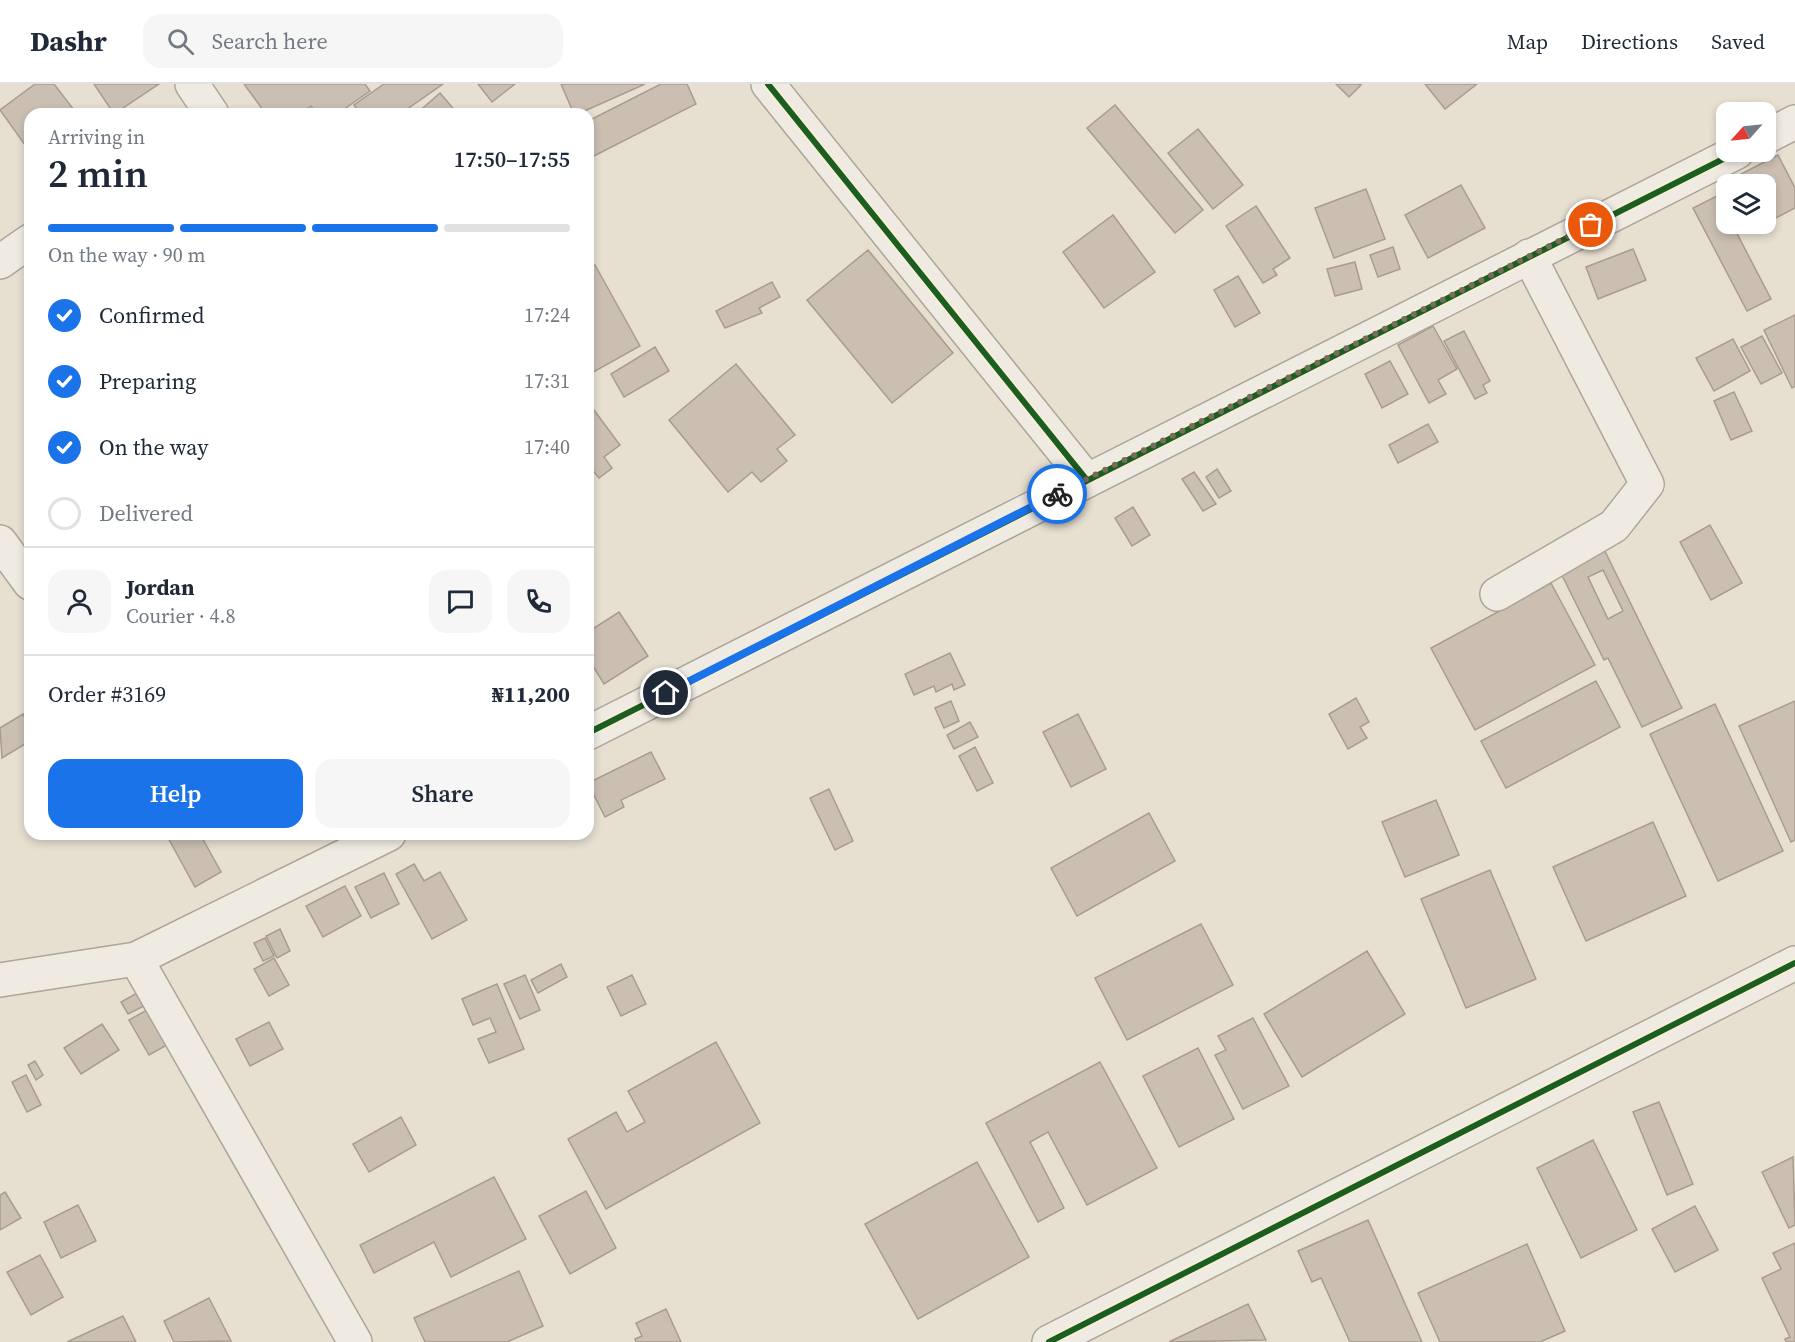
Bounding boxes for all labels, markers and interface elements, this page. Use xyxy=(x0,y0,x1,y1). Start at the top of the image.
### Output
search box xyxy=(143,14,563,68)
text: Dashr xyxy=(30,22,107,60)
icon: search xyxy=(164,25,197,58)
text: Search here xyxy=(212,26,328,56)
text: Map xyxy=(1507,27,1548,56)
text: Directions xyxy=(1581,27,1678,56)
text: Saved xyxy=(1711,27,1765,56)
north arrow xyxy=(1716,102,1776,162)
map controls xyxy=(1716,102,1776,234)
text: Arriving in xyxy=(48,123,145,151)
text: 17:50–17:55 xyxy=(454,144,570,174)
text: 2 min xyxy=(48,147,148,200)
button: layers xyxy=(1716,174,1776,234)
pin xyxy=(1565,199,1616,250)
icon: bag xyxy=(1574,208,1607,241)
text: On the way · 90 m xyxy=(48,241,205,269)
icon: check xyxy=(48,299,81,332)
text: Confirmed xyxy=(99,300,204,330)
text: 17:24 xyxy=(524,301,570,329)
icon: check xyxy=(48,365,81,398)
text: Preparing xyxy=(99,366,196,396)
text: 17:31 xyxy=(524,367,570,395)
icon: check xyxy=(48,431,81,464)
text: On the way xyxy=(99,432,208,462)
text: 17:40 xyxy=(524,433,570,461)
courier xyxy=(1027,464,1087,524)
icon: bike xyxy=(1041,478,1074,511)
text: Delivered xyxy=(99,498,193,528)
button: person xyxy=(48,570,111,633)
button: chat xyxy=(429,570,492,633)
button: phone xyxy=(507,570,570,633)
text: Jordan xyxy=(126,572,194,602)
text: Courier · 4.8 xyxy=(126,602,235,630)
pin xyxy=(640,667,691,718)
icon: home xyxy=(649,676,682,709)
text: Order #3169 xyxy=(48,679,166,709)
text: ₦11,200 xyxy=(492,679,570,709)
button: Help xyxy=(48,759,303,828)
button: Share xyxy=(315,759,570,828)

